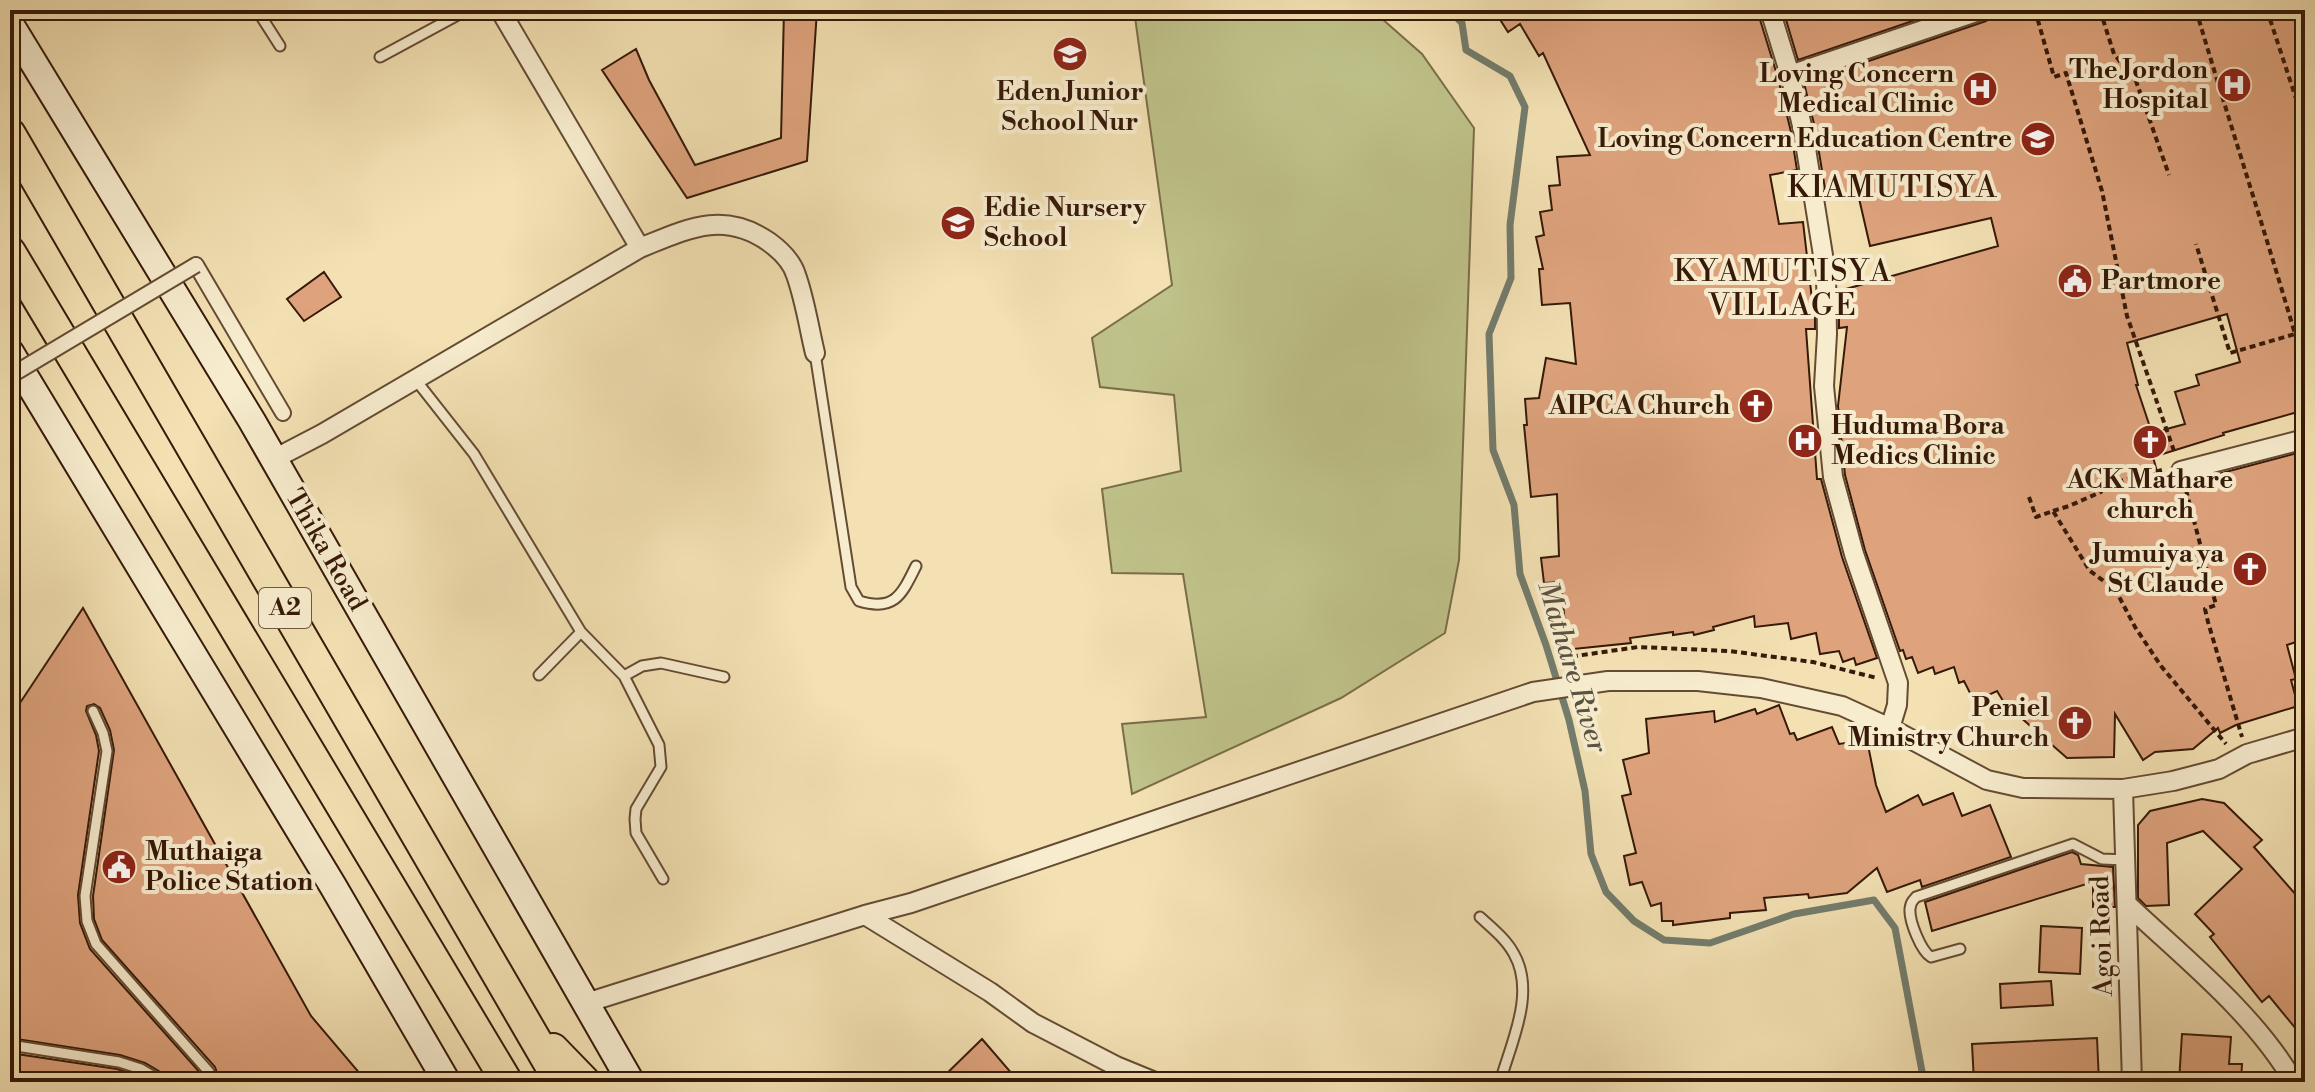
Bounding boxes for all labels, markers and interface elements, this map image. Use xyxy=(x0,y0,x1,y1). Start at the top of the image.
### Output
school or university icon: Eden Junior School Nur xyxy=(1051,35,1089,73)
place label: The Jordon Hospital xyxy=(2069,54,2208,116)
place label: Loving Concern Medical Clinic xyxy=(1759,58,1954,120)
hospital icon: The Jordon Hospital xyxy=(2215,66,2253,104)
hospital icon: Loving Concern Medical Clinic xyxy=(1961,70,1999,108)
place label: Eden Junior School Nur xyxy=(996,76,1144,138)
school or university icon: Loving Concern Education Centre xyxy=(2019,120,2057,158)
place label: Loving Concern Education Centre xyxy=(1598,123,2012,155)
district label: KIAMUTISYA xyxy=(1787,169,1999,207)
place label: Edie Nursery School xyxy=(984,192,1147,254)
school or university icon: Edie Nursery School xyxy=(939,204,977,242)
district label: KYAMUTISYA VILLAGE xyxy=(1673,253,1893,325)
public building icon: Partmore xyxy=(2056,262,2094,300)
place label: Partmore xyxy=(2101,265,2221,297)
church icon: AIPCA Church xyxy=(1737,387,1775,425)
place label: AIPCA Church xyxy=(1547,390,1730,422)
place label: Huduma Bora Medics Clinic xyxy=(1831,410,2005,472)
hospital icon: Huduma Bora Medics Clinic xyxy=(1786,422,1824,460)
church icon: ACK Mathare church xyxy=(2131,423,2169,461)
place label: ACK Mathare church xyxy=(2066,464,2233,526)
street label: Thika Road xyxy=(278,483,374,617)
place label: Jumuiya ya St Claude xyxy=(2089,538,2225,600)
church icon: Jumuiya ya St Claude xyxy=(2231,550,2269,588)
water label: Mathare River xyxy=(1529,577,1615,758)
road number: A2 xyxy=(259,588,311,628)
place label: Peniel Ministry Church xyxy=(1848,692,2049,754)
church icon: Peniel Ministry Church xyxy=(2056,704,2094,742)
place label: Muthaiga Police Station xyxy=(145,836,313,898)
public building icon: Muthaiga Police Station xyxy=(100,848,138,886)
street label: Agoi Road xyxy=(2084,875,2120,998)

